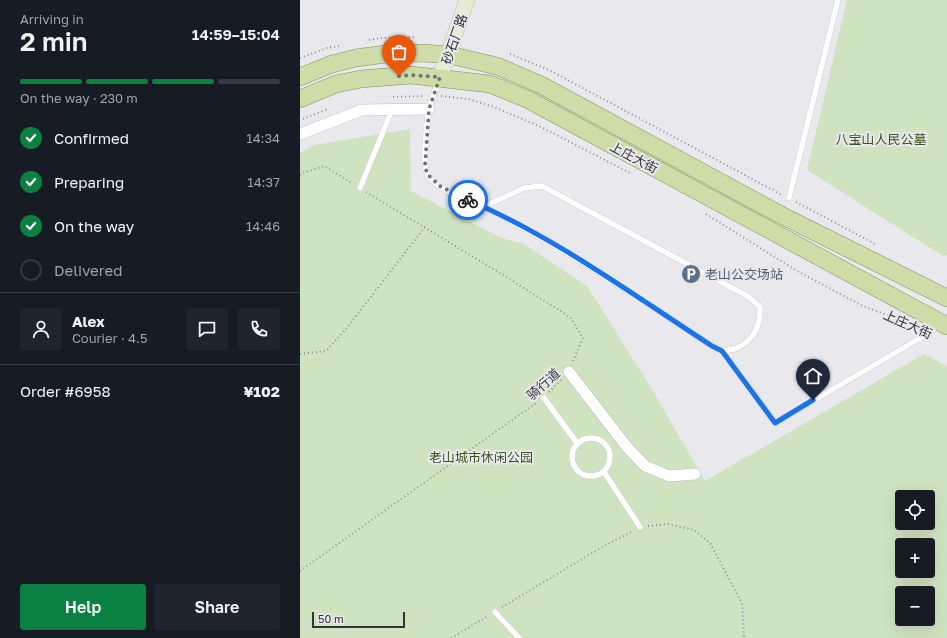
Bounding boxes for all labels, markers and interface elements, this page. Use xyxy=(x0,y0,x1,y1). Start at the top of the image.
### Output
text: Arriving in xyxy=(20,11,84,27)
street label: 砂石厂路 xyxy=(438,12,470,66)
text: 14:59–15:04 xyxy=(192,25,280,43)
text: 2 min xyxy=(20,26,88,57)
pin xyxy=(382,35,416,76)
icon: bag xyxy=(388,41,410,63)
text: On the way · 230 m xyxy=(20,90,138,106)
icon: check xyxy=(20,127,42,149)
text: Confirmed xyxy=(54,129,129,147)
text: 14:34 xyxy=(246,130,280,146)
park label: 八宝山人民公墓 xyxy=(835,131,927,147)
street label: 上庄大街 xyxy=(607,138,661,176)
icon: check xyxy=(20,171,42,193)
text: Preparing xyxy=(54,173,124,191)
text: 14:37 xyxy=(247,174,280,190)
courier xyxy=(448,180,488,220)
icon: bike xyxy=(457,189,479,211)
icon: check xyxy=(20,215,42,237)
text: On the way xyxy=(54,217,134,235)
text: 14:46 xyxy=(246,218,280,234)
text: Delivered xyxy=(54,261,122,279)
parking icon: 老山公交场站 xyxy=(680,263,702,285)
place label: 老山公交场站 xyxy=(705,266,783,282)
street label: 上庄大街 xyxy=(881,306,935,342)
button: person xyxy=(20,308,62,350)
button: chat xyxy=(186,308,228,350)
button: phone xyxy=(238,308,280,350)
text: Alex xyxy=(72,312,105,330)
text: Courier · 4.5 xyxy=(72,330,147,346)
pin xyxy=(796,359,830,400)
street label: 骑行道 xyxy=(523,365,563,403)
icon: home xyxy=(802,365,824,387)
text: Order #6958 xyxy=(20,382,111,400)
text: ¥102 xyxy=(243,382,280,400)
park label: 老山城市休闲公园 xyxy=(429,449,533,465)
map controls xyxy=(895,490,935,626)
button: locate xyxy=(895,490,935,530)
button: + xyxy=(895,538,935,578)
button: Help xyxy=(20,584,146,630)
button: Share xyxy=(154,584,280,630)
button: − xyxy=(895,586,935,626)
scale bar xyxy=(312,610,405,629)
text: 50 m xyxy=(318,612,344,625)

